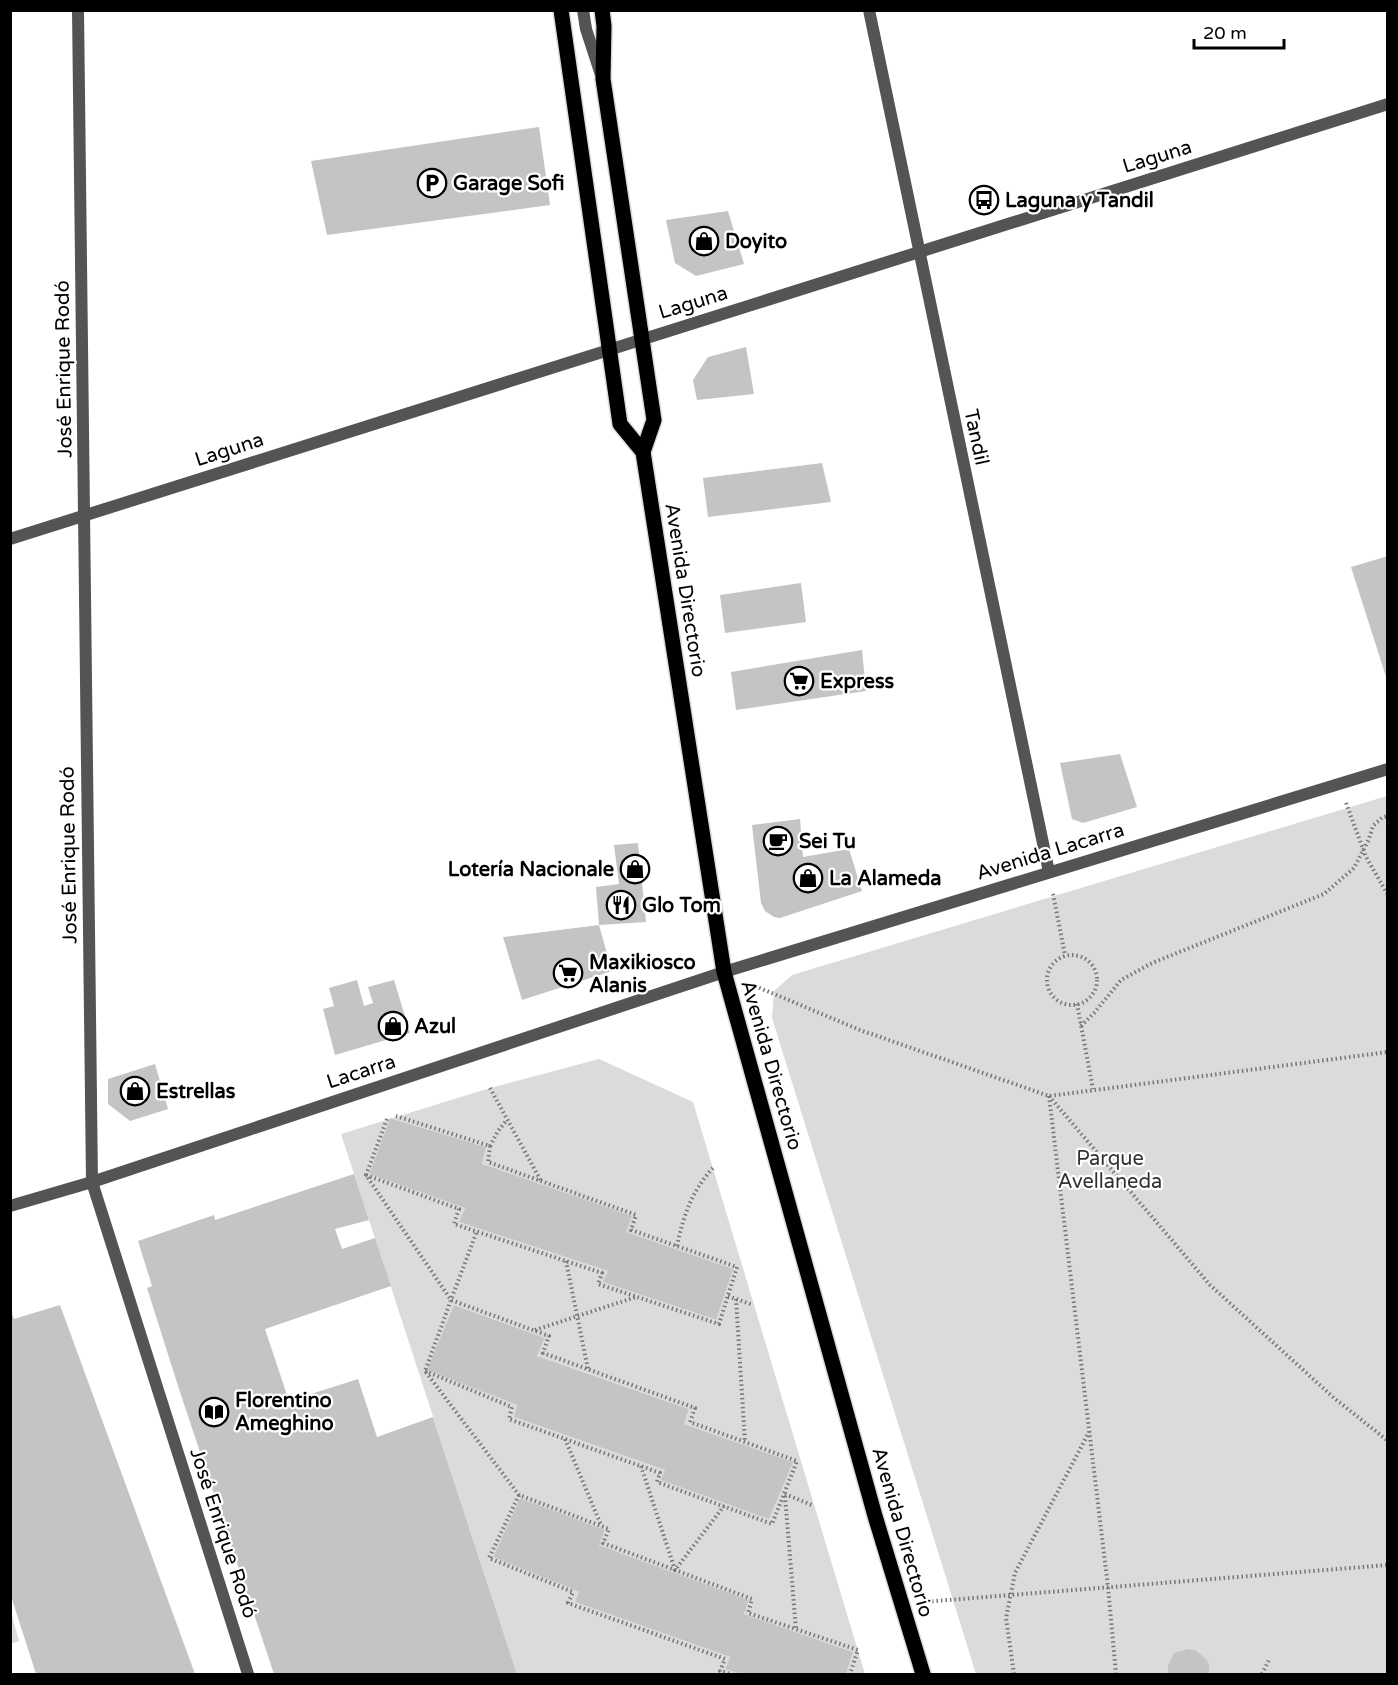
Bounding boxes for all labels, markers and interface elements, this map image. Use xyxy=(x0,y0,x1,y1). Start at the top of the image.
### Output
scale bar xyxy=(1194,12,1284,50)
text: 20 m xyxy=(1203,22,1247,44)
street label: Laguna xyxy=(1120,135,1195,179)
parking icon: Garage Sofi xyxy=(416,167,448,199)
place label: Garage Sofi xyxy=(453,172,565,196)
bus stop icon: Laguna y Tandil xyxy=(968,184,1000,216)
place label: Laguna y Tandil xyxy=(1005,189,1154,213)
shop icon: Doyito xyxy=(688,225,720,257)
place label: Doyito xyxy=(725,230,787,254)
street label: José Enrique Rodó xyxy=(50,280,78,458)
street label: Laguna xyxy=(656,281,731,325)
street label: Tandil xyxy=(958,407,994,467)
street label: Laguna xyxy=(192,428,267,472)
street label: Avenida Directorio xyxy=(659,501,711,679)
supermarket icon: Express xyxy=(783,665,815,697)
place label: Express xyxy=(820,670,894,694)
street label: José Enrique Rodó xyxy=(55,766,83,944)
street label: Avenida Lacarra xyxy=(973,818,1127,886)
cafe icon: Sei Tu xyxy=(762,825,794,857)
place label: Sei Tu xyxy=(799,830,856,854)
shop icon: Lotería Nacionale xyxy=(619,853,651,885)
place label: Lotería Nacionale xyxy=(448,858,614,882)
shop icon: La Alameda xyxy=(792,862,824,894)
place label: La Alameda xyxy=(829,867,942,891)
restaurant icon: Glo Tom xyxy=(605,889,637,921)
place label: Glo Tom xyxy=(642,894,721,918)
place label: Maxikiosco Alanis xyxy=(589,951,696,998)
supermarket icon: Maxikiosco Alanis xyxy=(552,957,584,989)
street label: Avenida Directorio xyxy=(735,977,807,1153)
shop icon: Azul xyxy=(377,1010,409,1042)
place label: Azul xyxy=(414,1015,456,1039)
street label: Lacarra xyxy=(324,1050,399,1094)
shop icon: Estrellas xyxy=(119,1075,151,1107)
place label: Estrellas xyxy=(156,1080,236,1104)
park label: Parque Avellaneda xyxy=(1058,1147,1162,1194)
place label: Florentino Ameghino xyxy=(235,1389,334,1436)
library icon: Florentino Ameghino xyxy=(198,1396,230,1428)
street label: Avenida Directorio xyxy=(866,1444,938,1620)
street label: José Enrique Rodó xyxy=(184,1445,262,1621)

